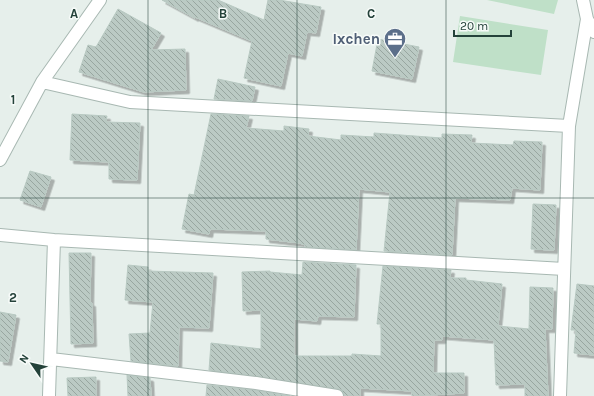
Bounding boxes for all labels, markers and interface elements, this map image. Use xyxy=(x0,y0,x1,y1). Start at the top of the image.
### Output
text: A xyxy=(70,6,78,21)
text: B xyxy=(219,6,227,21)
text: C xyxy=(367,6,375,21)
scale bar xyxy=(454,12,511,38)
text: 20 m xyxy=(460,19,488,33)
office icon: Ixchen xyxy=(382,26,408,59)
place label: Ixchen xyxy=(333,30,380,48)
text: 1 xyxy=(11,92,15,107)
text: 2 xyxy=(9,290,17,305)
north arrow xyxy=(12,344,52,384)
text: N xyxy=(17,352,32,366)

